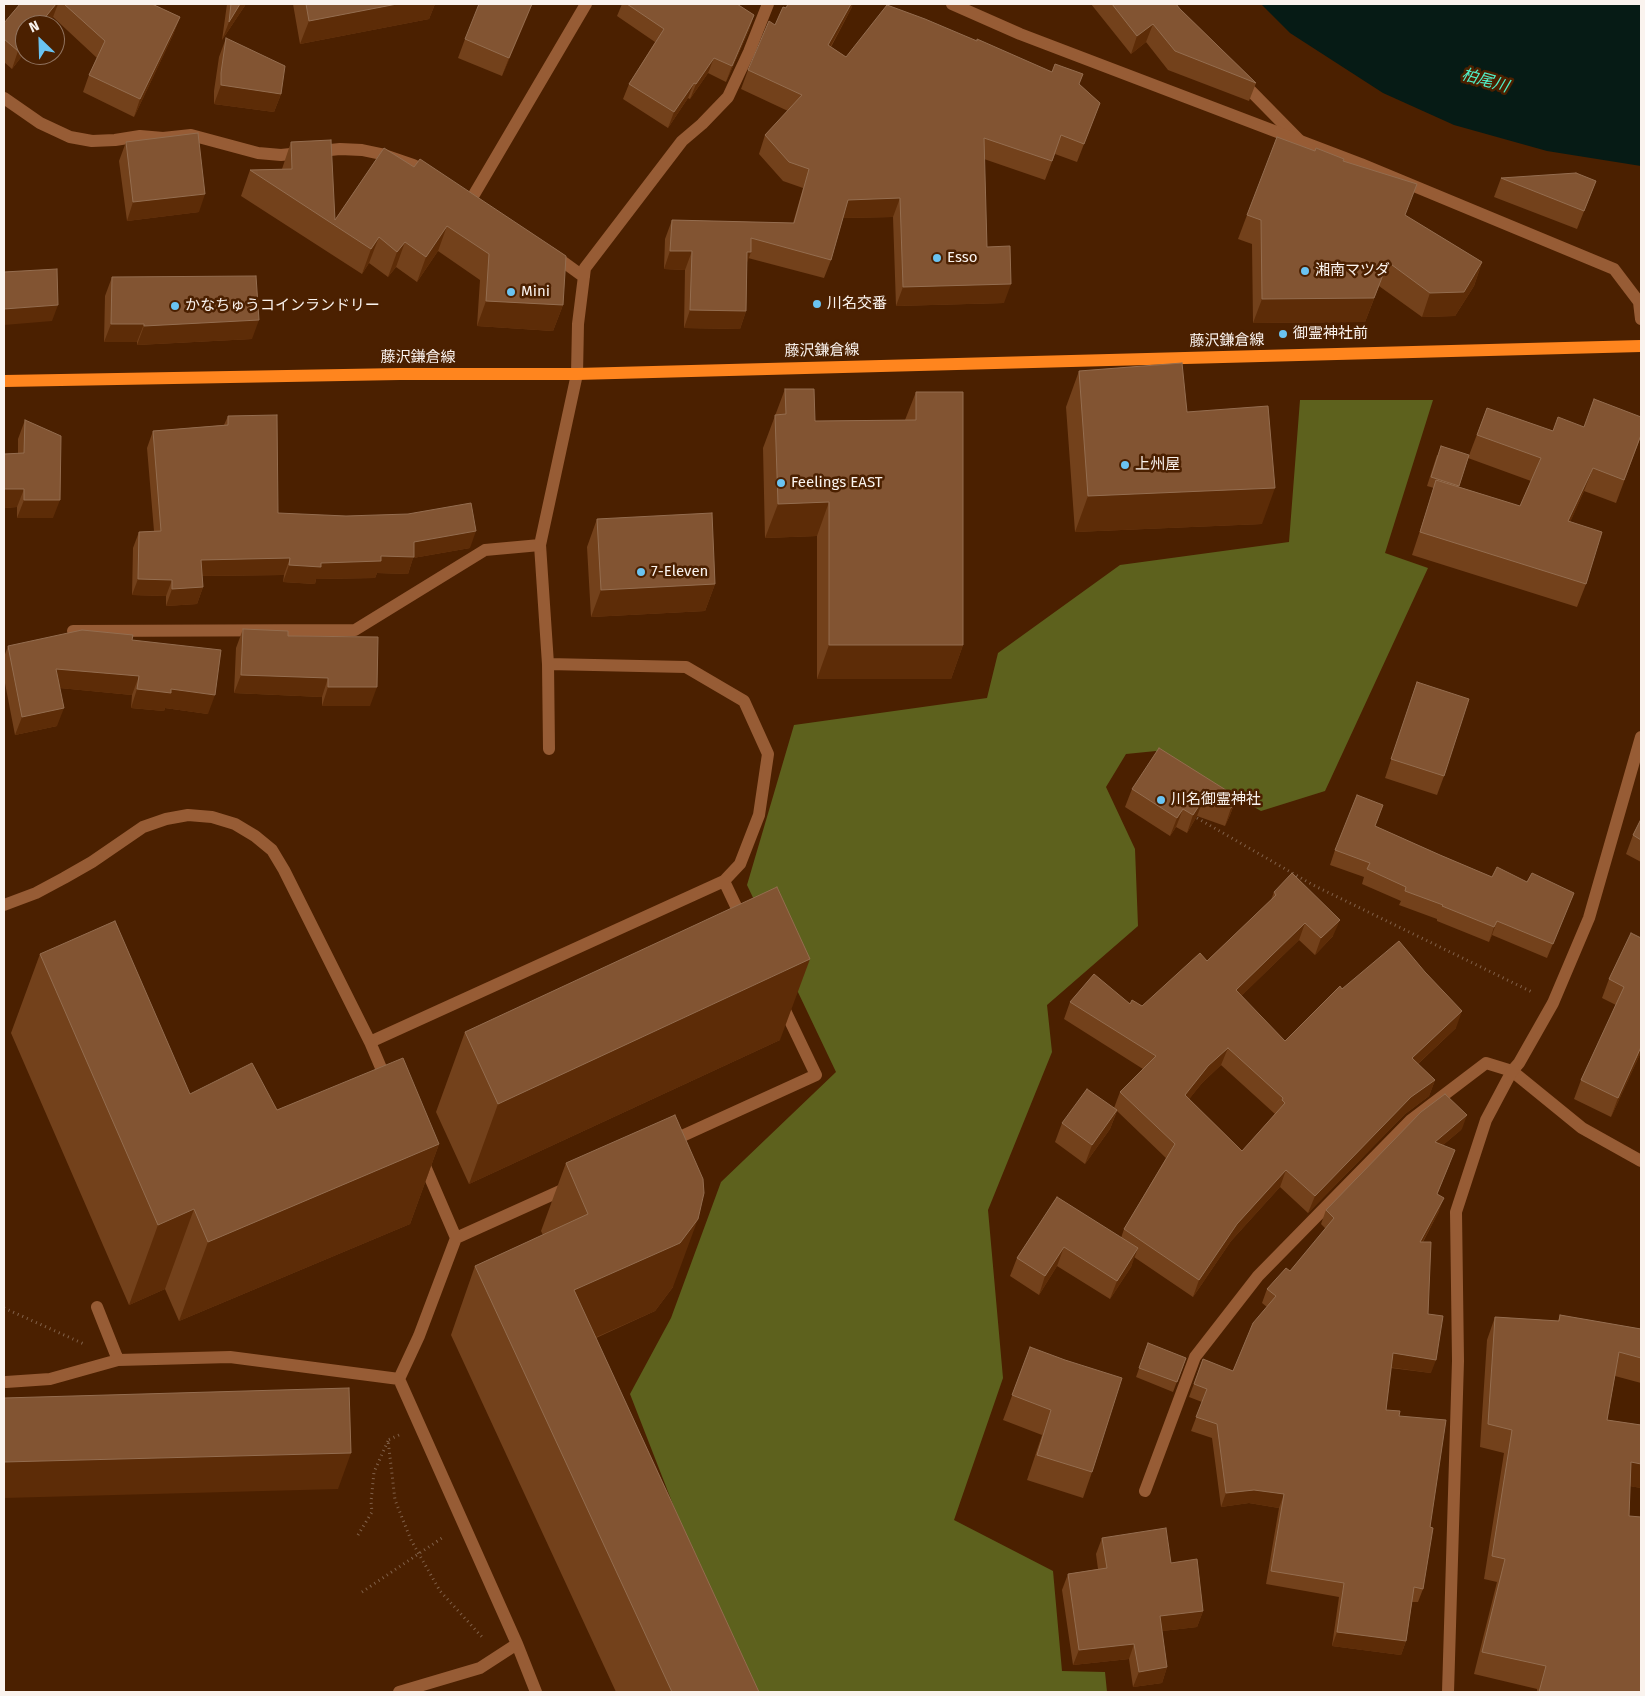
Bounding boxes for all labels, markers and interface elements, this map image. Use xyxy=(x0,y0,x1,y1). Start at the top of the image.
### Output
north arrow xyxy=(15,15,65,65)
text: N xyxy=(26,17,42,36)
water label: 柏尾川 xyxy=(1459,65,1511,97)
place label: Esso xyxy=(947,249,978,267)
marker: Esso xyxy=(931,252,943,264)
place label: 湘南マツダ xyxy=(1315,262,1390,280)
marker: 湘南マツダ xyxy=(1299,265,1311,277)
place label: Mini xyxy=(521,283,550,301)
marker: Mini xyxy=(505,286,517,298)
place label: 川名交番 xyxy=(827,295,887,313)
place label: かなちゅうコインランドリー xyxy=(185,297,380,315)
marker: 川名交番 xyxy=(811,298,823,310)
marker: かなちゅうコインランドリー xyxy=(169,300,181,312)
place label: 御霊神社前 xyxy=(1293,325,1368,343)
marker: 御霊神社前 xyxy=(1277,328,1289,340)
street label: 藤沢鎌倉線 xyxy=(1189,331,1265,351)
street label: 藤沢鎌倉線 xyxy=(784,341,860,361)
street label: 藤沢鎌倉線 xyxy=(381,349,455,367)
place label: 上州屋 xyxy=(1135,456,1180,474)
marker: 上州屋 xyxy=(1119,459,1131,471)
place label: Feelings EAST xyxy=(791,474,882,492)
marker: Feelings EAST xyxy=(775,477,787,489)
place label: 7-Eleven xyxy=(651,563,708,581)
marker: 7-Eleven xyxy=(635,566,647,578)
place label: 川名御霊神社 xyxy=(1171,791,1261,809)
marker: 川名御霊神社 xyxy=(1155,794,1167,806)

